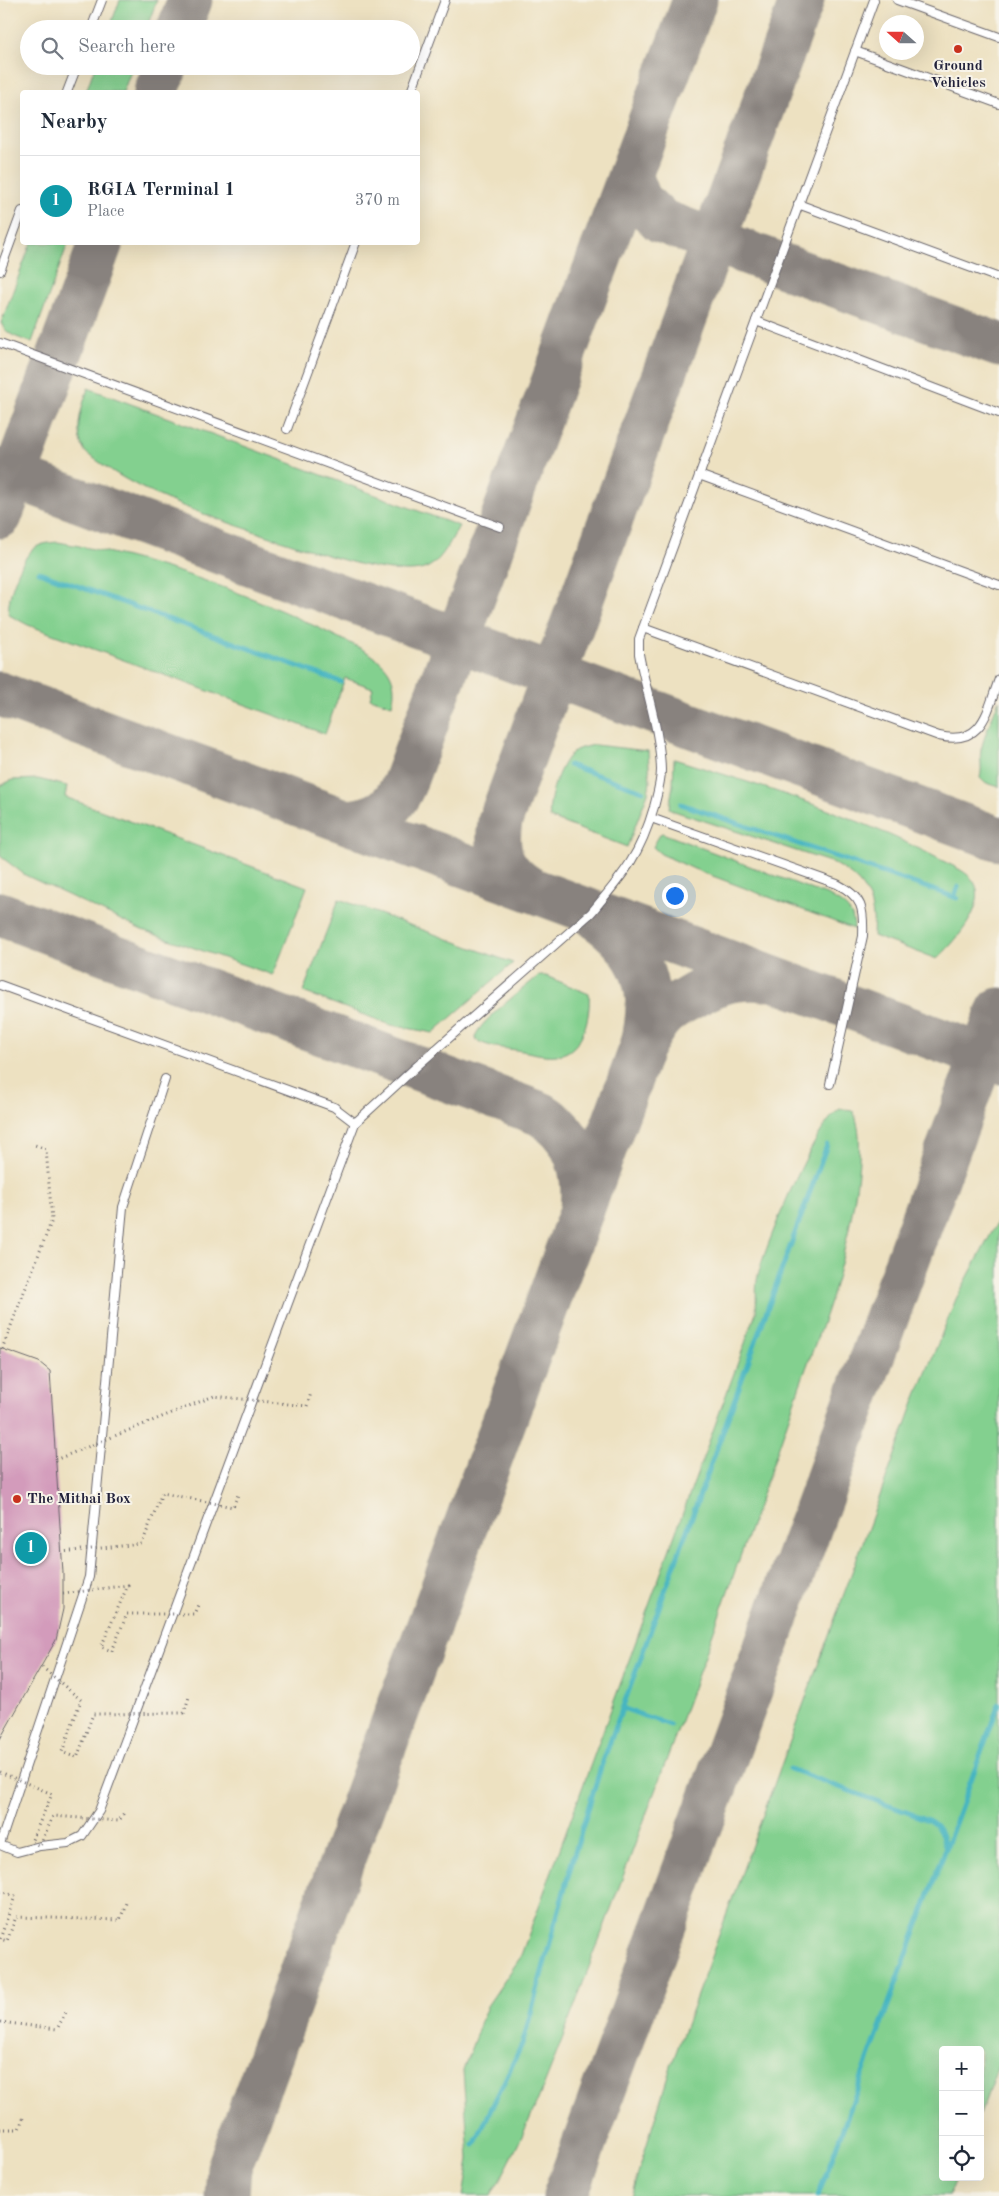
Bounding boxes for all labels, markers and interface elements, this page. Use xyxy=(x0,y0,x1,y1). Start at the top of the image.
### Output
north arrow xyxy=(879,15,924,60)
search box xyxy=(20,20,420,75)
icon: search xyxy=(38,34,66,62)
text: Search here xyxy=(78,38,175,57)
marker: Ground Vehicles xyxy=(952,43,964,55)
place label: Ground Vehicles xyxy=(930,59,986,91)
text: Nearby xyxy=(40,112,108,133)
text: RGIA Terminal 1 xyxy=(87,181,235,200)
text: 1 xyxy=(51,193,61,209)
text: 370 m xyxy=(355,193,400,209)
text: Place xyxy=(87,204,124,220)
your location xyxy=(662,883,688,909)
place label: The Mithai Box xyxy=(27,1492,131,1507)
marker: The Mithai Box xyxy=(11,1493,23,1505)
pin: 1 xyxy=(15,1529,47,1567)
map controls xyxy=(939,2046,984,2181)
button: + xyxy=(939,2046,984,2091)
button: − xyxy=(939,2091,984,2136)
button: locate xyxy=(939,2136,984,2181)

